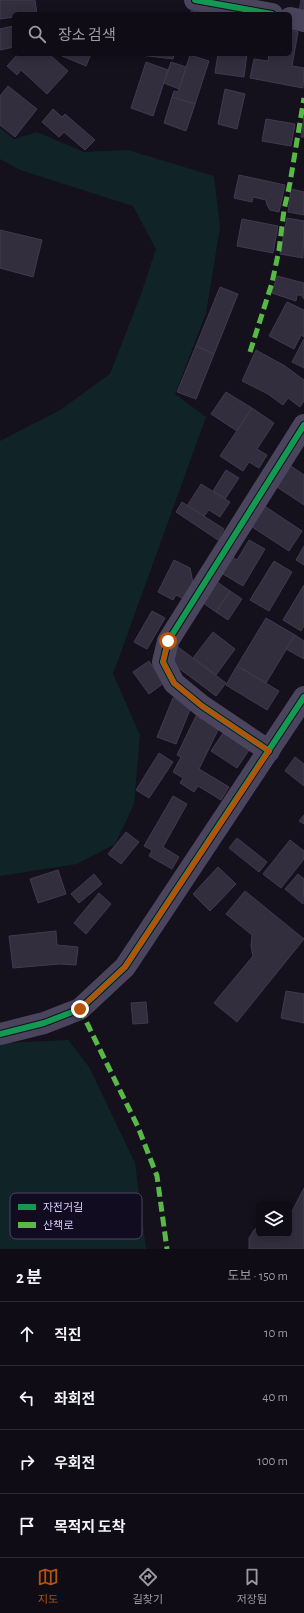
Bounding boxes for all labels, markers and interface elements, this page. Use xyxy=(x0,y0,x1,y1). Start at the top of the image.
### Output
search box xyxy=(12,12,292,56)
icon: search xyxy=(26,23,48,45)
text: 장소 검색 xyxy=(58,28,116,43)
route start xyxy=(159,632,177,650)
route end xyxy=(71,1000,89,1018)
legend xyxy=(10,1193,142,1239)
map controls xyxy=(256,1201,292,1237)
button: layers xyxy=(256,1201,292,1237)
text: 자전거길 xyxy=(43,1202,83,1213)
text: 산책로 xyxy=(43,1220,73,1231)
text: 2 분 xyxy=(16,1269,42,1286)
text: 도보 · 150 m xyxy=(227,1270,288,1283)
icon: ahead xyxy=(16,1323,38,1345)
text: 10 m xyxy=(264,1327,288,1340)
text: 직진 xyxy=(54,1328,82,1343)
icon: left xyxy=(16,1387,38,1409)
text: 40 m xyxy=(262,1391,288,1404)
text: 좌회전 xyxy=(54,1392,95,1407)
icon: right xyxy=(16,1451,38,1473)
text: 100 m xyxy=(257,1455,288,1468)
text: 우회전 xyxy=(54,1456,95,1471)
icon: arrive xyxy=(16,1515,38,1537)
text: 목적지 도착 xyxy=(54,1520,125,1535)
tab: 지도 xyxy=(37,1566,59,1606)
tab: 길찾기 xyxy=(133,1566,163,1606)
tab: 저장됨 xyxy=(237,1566,267,1606)

